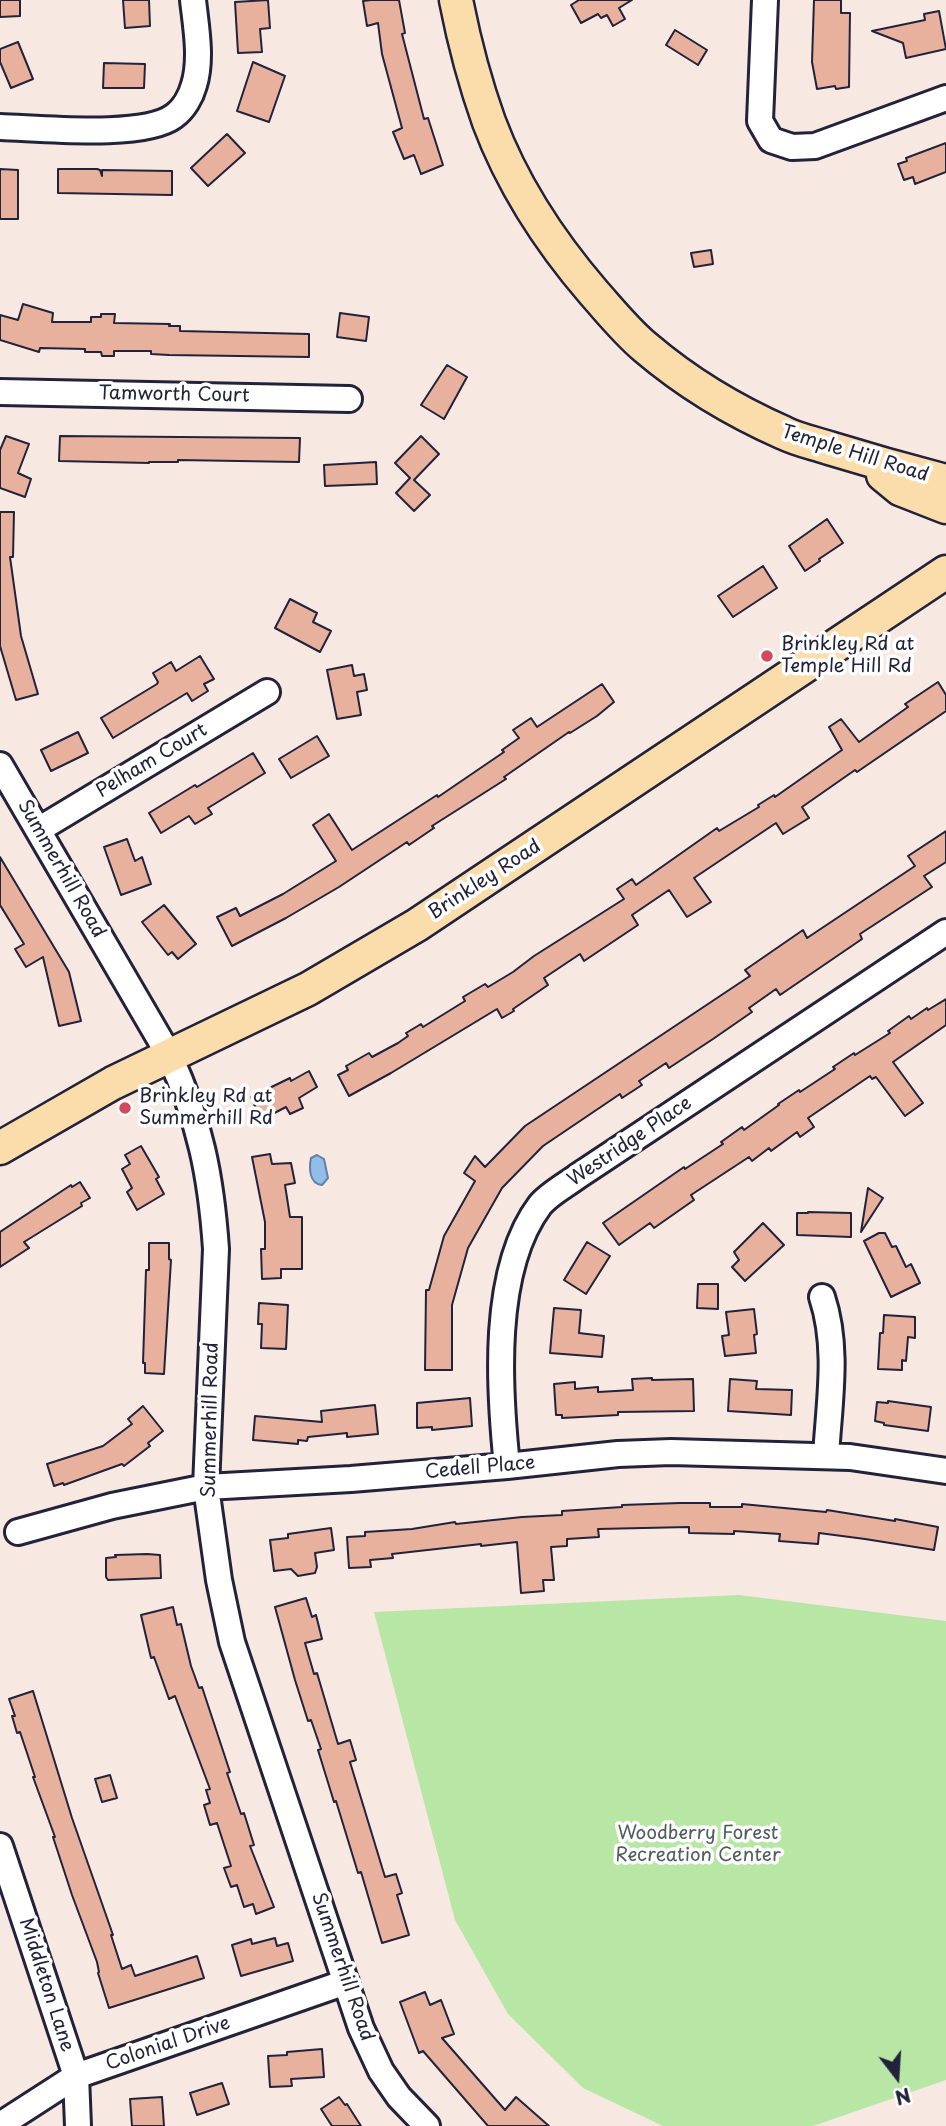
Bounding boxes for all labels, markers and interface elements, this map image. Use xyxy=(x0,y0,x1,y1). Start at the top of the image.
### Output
street label: Tamworth Court xyxy=(98,382,250,408)
street label: Temple Hill Road xyxy=(779,421,931,487)
place label: Brinkley Rd at Temple Hill Rd xyxy=(781,634,914,678)
marker: Brinkley Rd at Temple Hill Rd xyxy=(759,648,775,664)
street label: Pelham Court xyxy=(92,719,212,803)
street label: Summerhill Road xyxy=(12,796,110,942)
street label: Brinkley Road xyxy=(425,835,545,925)
place label: Brinkley Rd at Summerhill Rd xyxy=(139,1086,273,1130)
street label: Westridge Place xyxy=(564,1092,696,1192)
marker: Brinkley Rd at Summerhill Rd xyxy=(117,1100,133,1116)
street label: Summerhill Road xyxy=(198,1342,224,1498)
street label: Cedell Place xyxy=(424,1452,536,1484)
park label: Woodberry Forest Recreation Center xyxy=(615,1823,781,1867)
street label: Summerhill Road xyxy=(306,1890,378,2044)
street label: Middleton Lane xyxy=(14,1915,78,2055)
street label: Colonial Drive xyxy=(103,2012,233,2076)
north arrow xyxy=(862,2042,932,2112)
text: N xyxy=(892,2081,914,2113)

